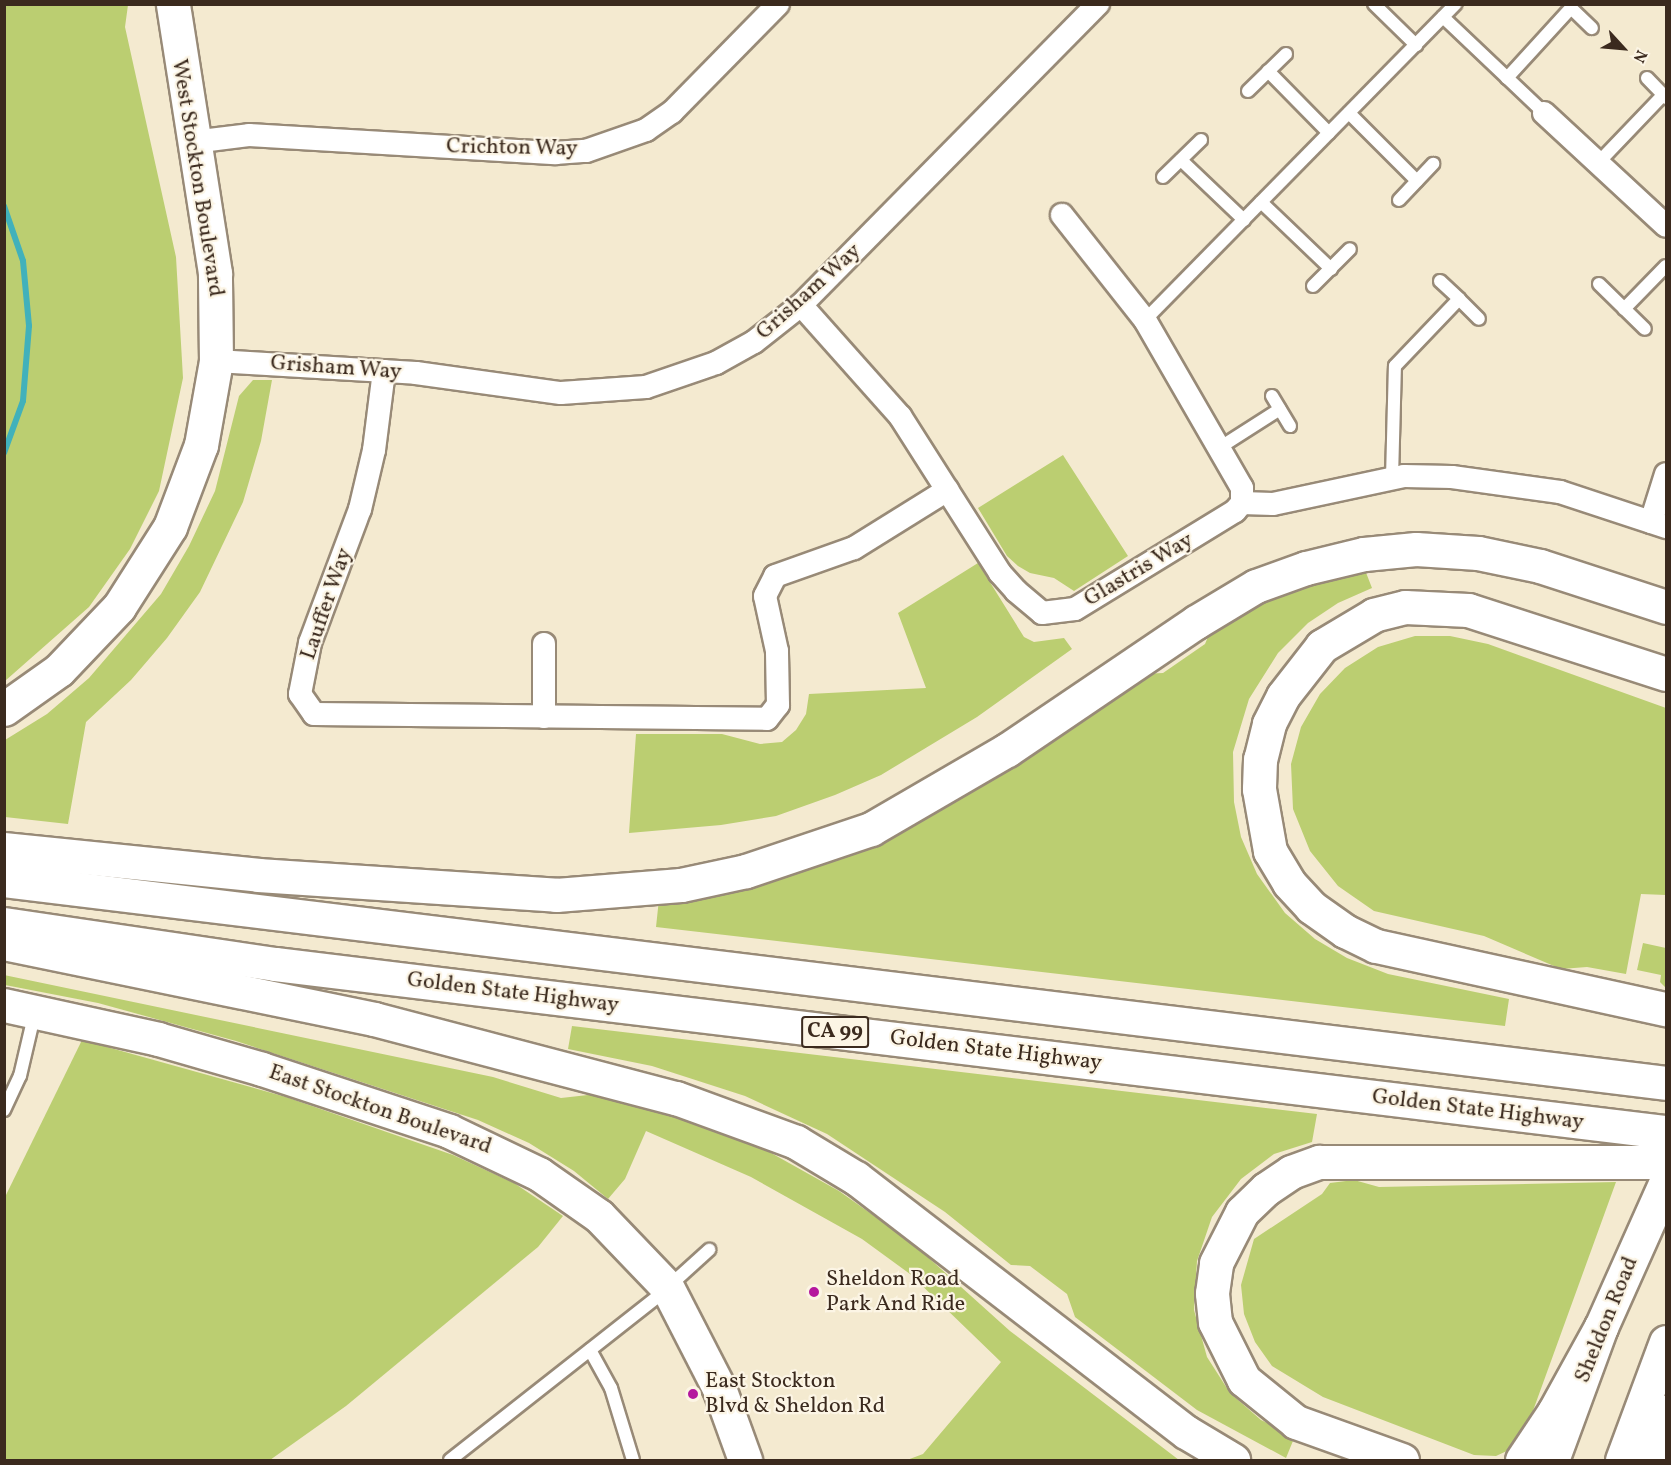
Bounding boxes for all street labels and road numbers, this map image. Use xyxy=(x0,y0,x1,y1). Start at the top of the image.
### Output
street label: West Stockton Boulevard xyxy=(165,57,229,299)
street label: Crichton Way xyxy=(446,134,578,162)
street label: Grisham Way xyxy=(751,238,867,346)
street label: Grisham Way xyxy=(269,350,403,386)
street label: Glastris Way xyxy=(1079,527,1199,613)
street label: Lauffer Way xyxy=(295,544,359,664)
street label: Golden State Highway xyxy=(406,967,620,1019)
road number: CA 99 xyxy=(800,1014,870,1050)
street label: Golden State Highway xyxy=(889,1025,1103,1077)
street label: East Stockton Boulevard xyxy=(265,1059,495,1161)
street label: Golden State Highway xyxy=(1371,1084,1585,1136)
street label: Sheldon Road xyxy=(1570,1253,1644,1387)

